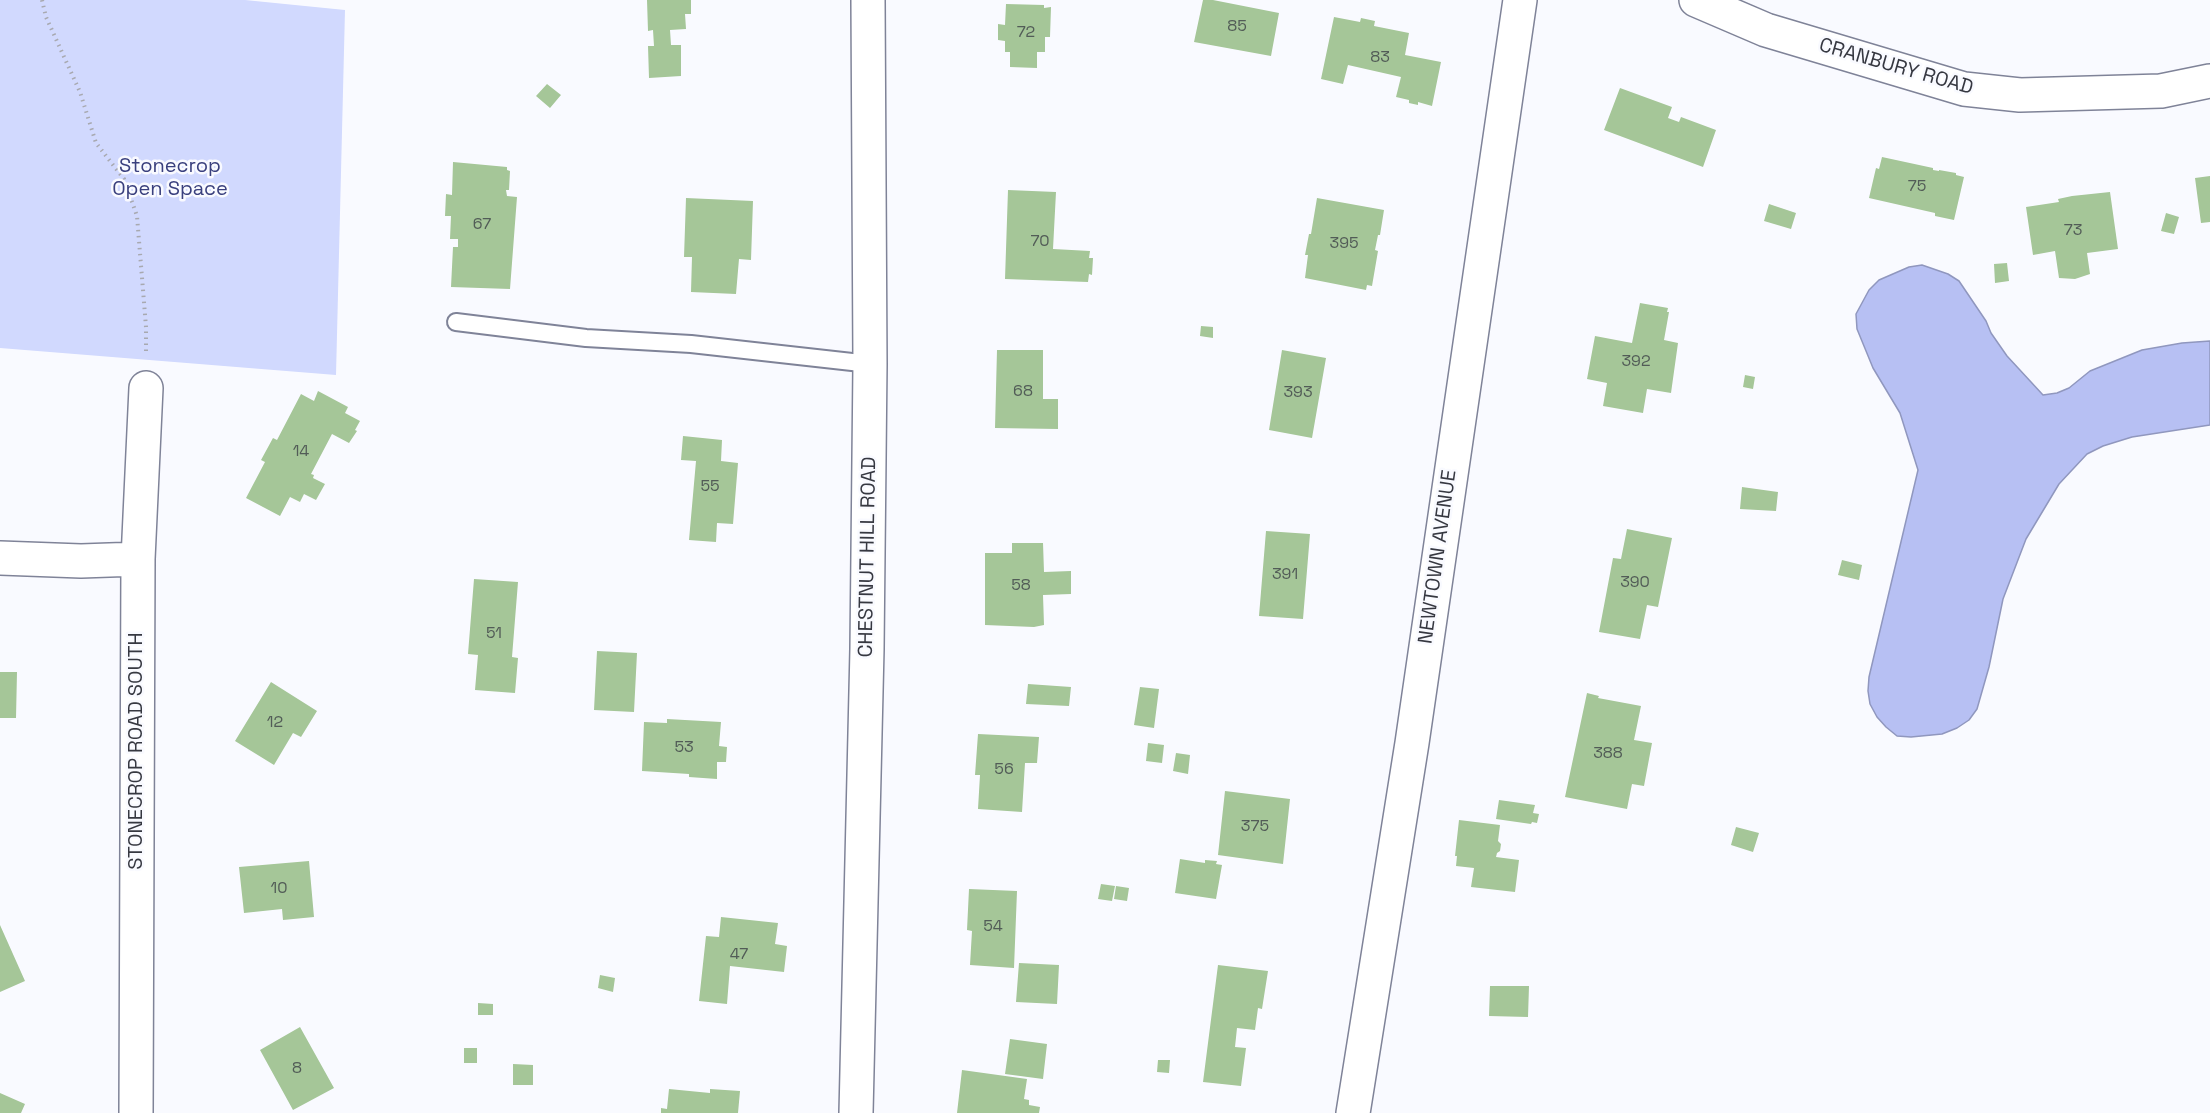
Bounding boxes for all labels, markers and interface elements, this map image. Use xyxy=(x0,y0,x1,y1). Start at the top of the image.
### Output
house number: 85 xyxy=(1227,17,1247,37)
house number: 72 xyxy=(1017,23,1035,43)
street label: CRANBURY ROAD xyxy=(1816,34,1976,100)
house number: 83 xyxy=(1370,48,1390,68)
park label: Stonecrop Open Space xyxy=(112,155,228,202)
house number: 75 xyxy=(1908,177,1926,197)
house number: 67 xyxy=(473,215,491,235)
house number: 73 xyxy=(2064,221,2082,241)
house number: 70 xyxy=(1030,232,1050,252)
house number: 395 xyxy=(1329,234,1359,254)
house number: 392 xyxy=(1621,352,1651,372)
house number: 68 xyxy=(1013,382,1033,402)
house number: 393 xyxy=(1283,383,1313,403)
house number: 14 xyxy=(293,442,309,462)
street label: CHESTNUT HILL ROAD xyxy=(854,456,882,658)
street label: NEWTOWN AVENUE xyxy=(1414,468,1462,646)
house number: 55 xyxy=(700,477,720,497)
house number: 391 xyxy=(1272,565,1298,585)
house number: 390 xyxy=(1620,573,1650,593)
house number: 58 xyxy=(1011,576,1031,596)
house number: 51 xyxy=(486,624,502,644)
street label: STONECROP ROAD SOUTH xyxy=(125,632,149,870)
house number: 12 xyxy=(267,713,283,733)
house number: 53 xyxy=(674,738,694,758)
house number: 388 xyxy=(1593,744,1623,764)
house number: 56 xyxy=(994,760,1014,780)
house number: 375 xyxy=(1241,817,1269,837)
house number: 10 xyxy=(271,879,287,899)
house number: 54 xyxy=(983,917,1003,937)
house number: 47 xyxy=(730,945,748,965)
house number: 8 xyxy=(292,1059,302,1079)

